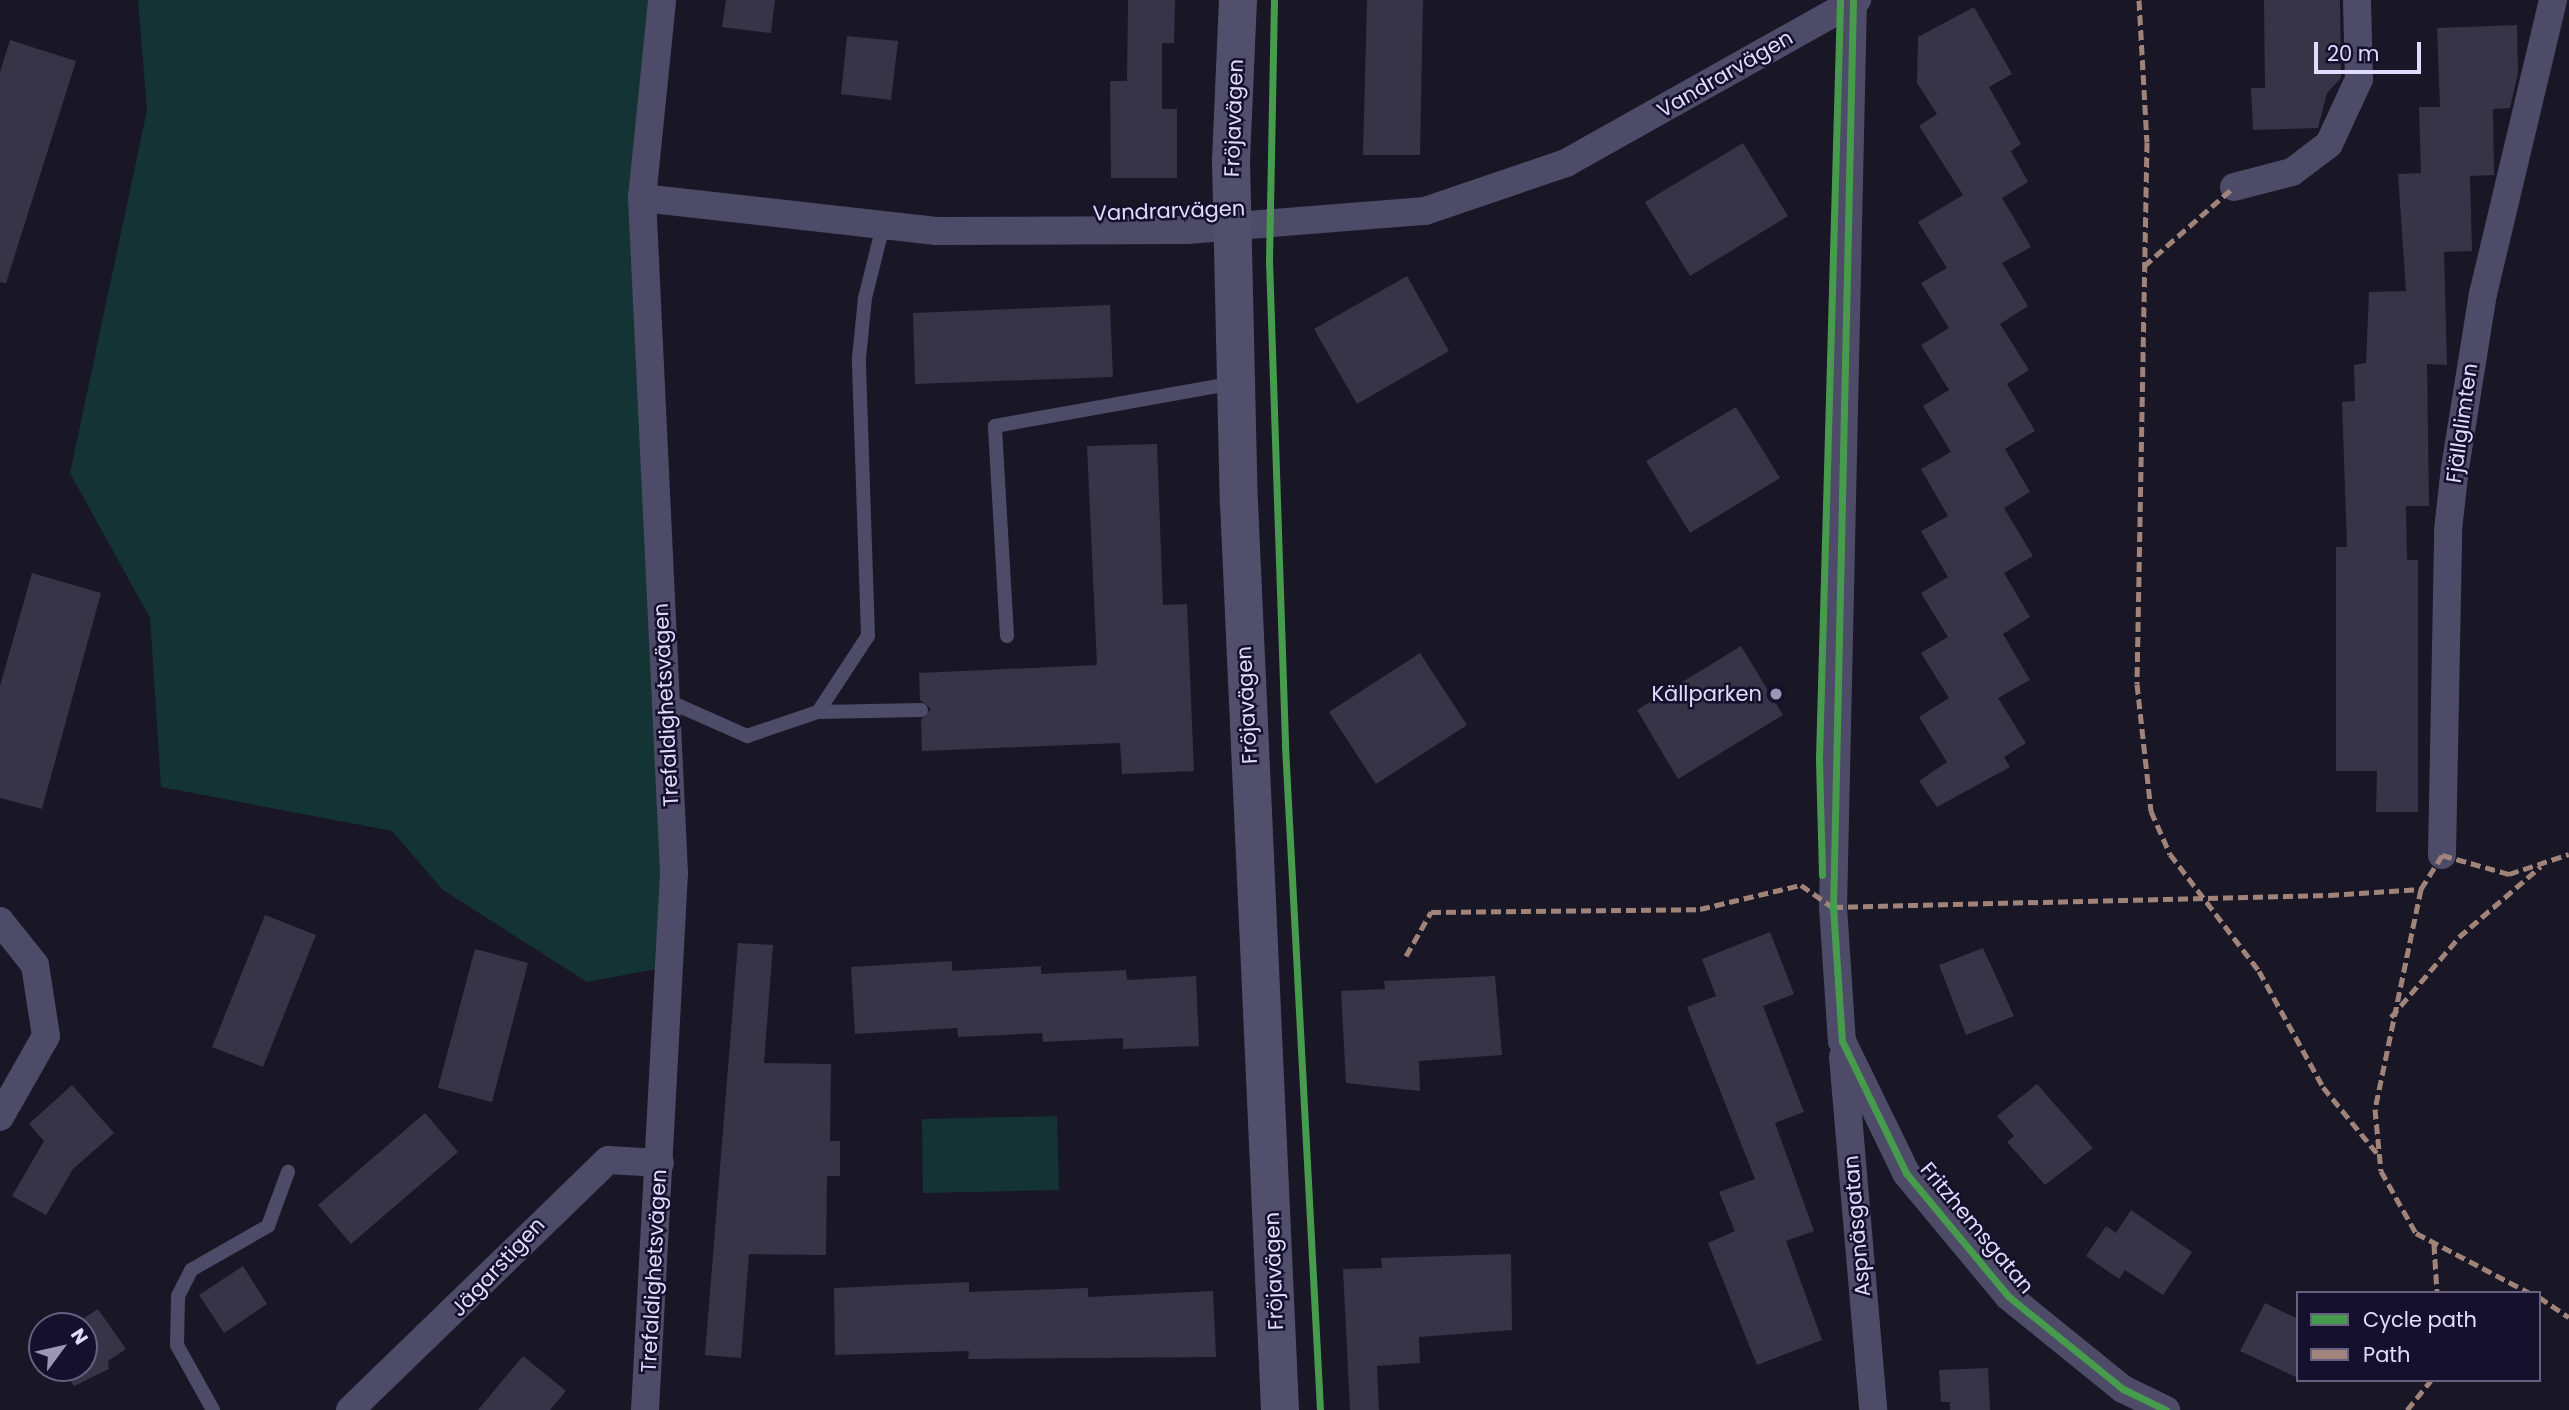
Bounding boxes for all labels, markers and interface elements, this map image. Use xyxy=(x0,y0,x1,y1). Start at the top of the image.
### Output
street label: Vandrarvägen xyxy=(1653,25,1797,123)
scale bar xyxy=(2317,28,2424,72)
text: 20 m xyxy=(2327,39,2380,68)
street label: Fröjavägen xyxy=(1219,59,1249,177)
street label: Vandrarvägen xyxy=(1092,196,1246,226)
street label: Fjällglimten xyxy=(2441,362,2483,484)
street label: Trefaldighetsvägen xyxy=(648,603,684,807)
street label: Fröjavägen xyxy=(1231,645,1263,765)
place label: Källparken xyxy=(1651,681,1762,707)
marker: Källparken xyxy=(1768,686,1784,702)
street label: Aspnäsgatan xyxy=(1838,1154,1876,1298)
street label: Fritzhemsgatan xyxy=(1915,1157,2039,1299)
street label: Trefaldighetsvägen xyxy=(636,1169,672,1373)
street label: Jägarstigen xyxy=(446,1212,550,1322)
street label: Fröjavägen xyxy=(1259,1212,1289,1330)
legend xyxy=(2296,1291,2541,1382)
text: Cycle path xyxy=(2363,1305,2477,1334)
north arrow xyxy=(28,1312,98,1382)
text: N xyxy=(64,1323,95,1350)
text: Path xyxy=(2363,1340,2410,1369)

